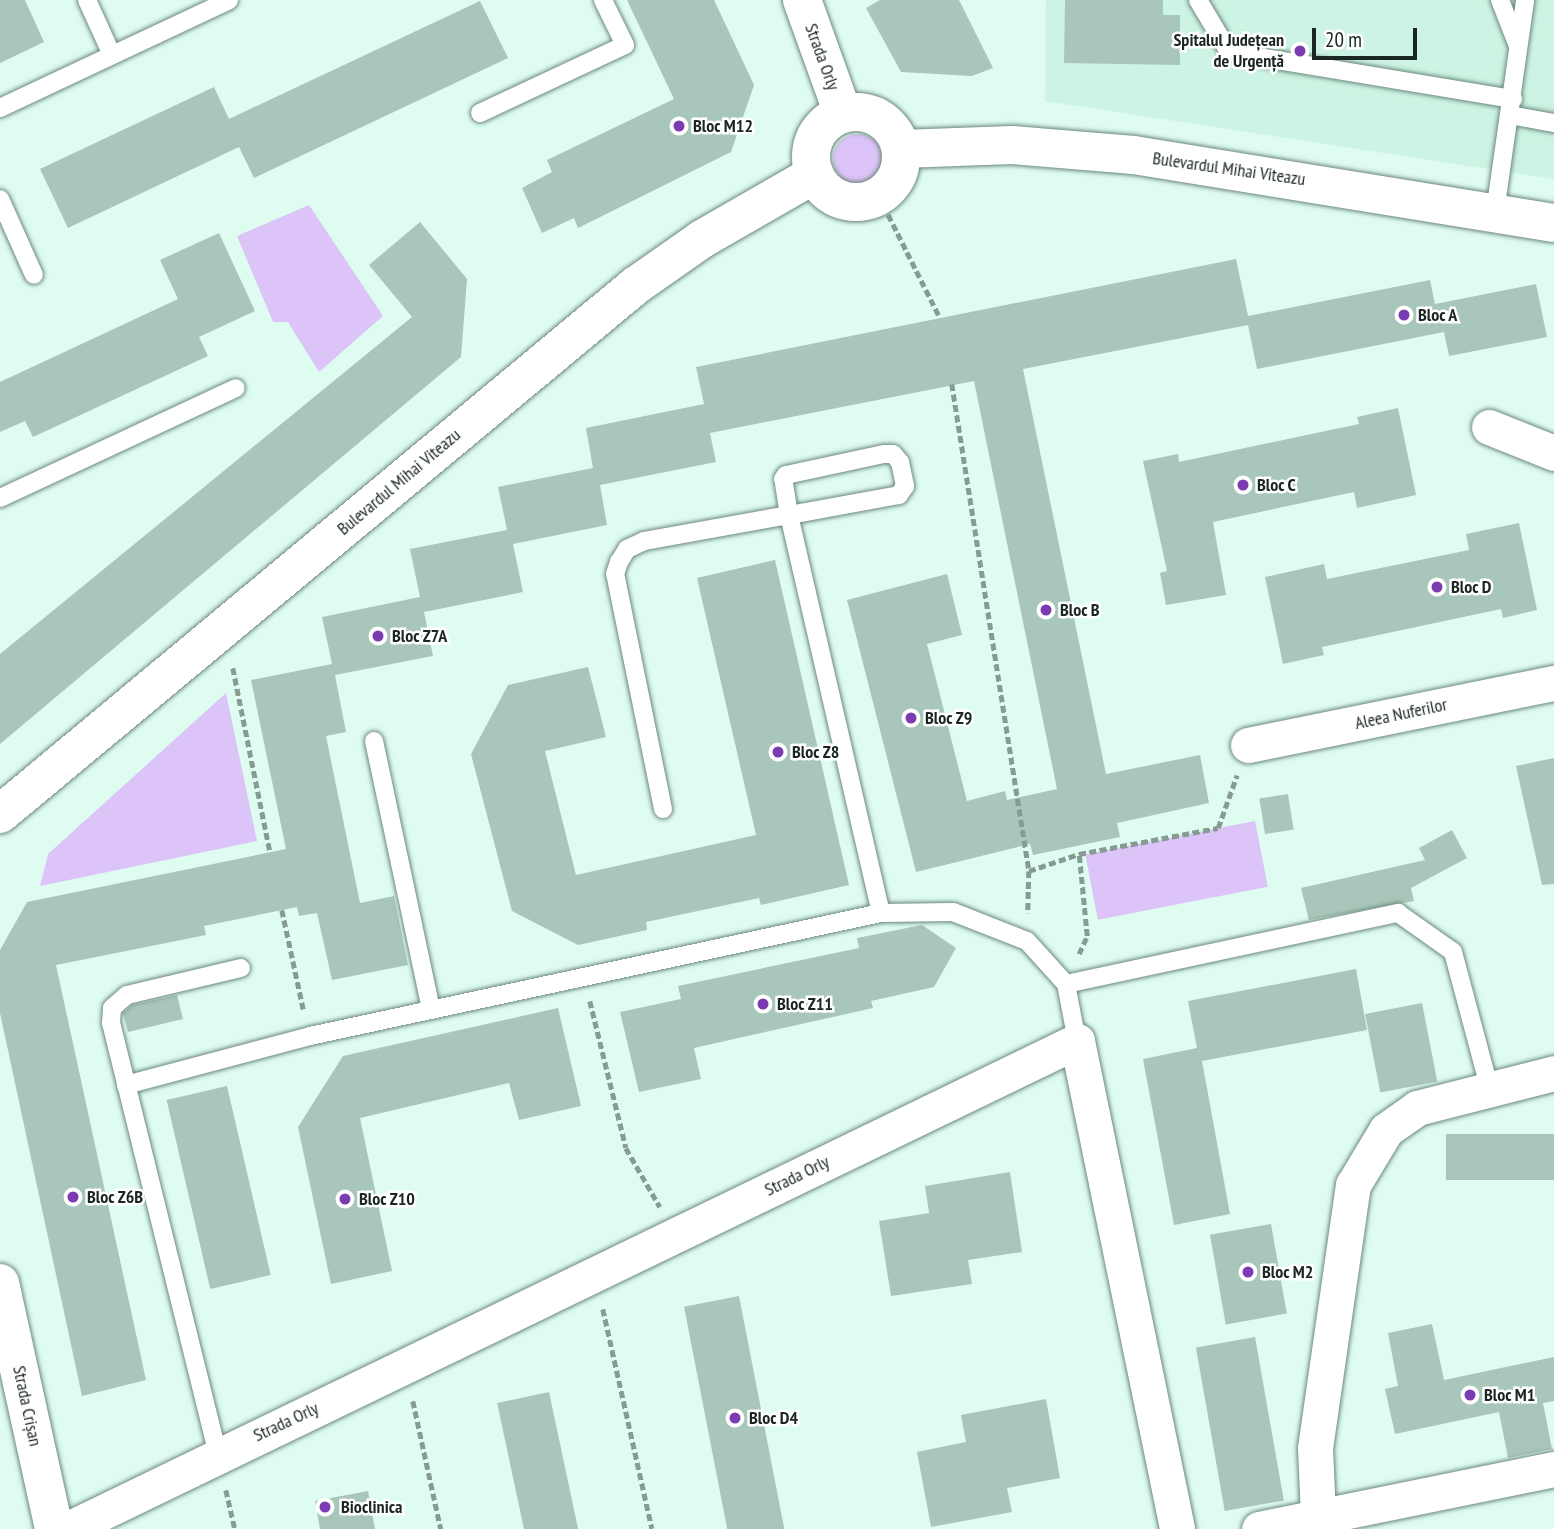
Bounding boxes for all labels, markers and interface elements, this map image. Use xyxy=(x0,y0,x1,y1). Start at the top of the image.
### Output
scale bar xyxy=(1316,14,1421,58)
street label: Strada Orly xyxy=(800,21,844,93)
text: 20 m xyxy=(1325,26,1362,53)
place label: Spitalul Județean de Urgență xyxy=(1173,30,1284,72)
marker: Spitalul Județean de Urgență xyxy=(1290,41,1310,61)
place label: Bloc M12 xyxy=(693,115,753,137)
marker: Bloc M12 xyxy=(671,118,687,134)
street label: Bulevardul Mihai Viteazu xyxy=(1151,148,1307,190)
place label: Bloc A xyxy=(1418,304,1458,326)
marker: Bloc A xyxy=(1396,307,1412,323)
street label: Bulevardul Mihai Viteazu xyxy=(333,424,465,540)
place label: Bloc C xyxy=(1257,474,1296,496)
marker: Bloc C xyxy=(1235,477,1251,493)
place label: Bloc D xyxy=(1451,576,1492,598)
marker: Bloc D xyxy=(1429,579,1445,595)
place label: Bloc B xyxy=(1060,599,1100,621)
marker: Bloc B xyxy=(1038,602,1054,618)
place label: Bloc Z7A xyxy=(392,625,448,647)
marker: Bloc Z7A xyxy=(370,628,386,644)
street label: Aleea Nuferilor xyxy=(1353,694,1449,734)
place label: Bloc Z9 xyxy=(925,707,973,729)
marker: Bloc Z9 xyxy=(903,710,919,726)
place label: Bloc Z8 xyxy=(792,741,840,763)
marker: Bloc Z8 xyxy=(770,744,786,760)
place label: Bloc Z11 xyxy=(777,993,833,1015)
marker: Bloc Z11 xyxy=(755,996,771,1012)
street label: Strada Orly xyxy=(761,1151,833,1201)
place label: Bloc Z6B xyxy=(87,1186,144,1208)
place label: Bloc Z10 xyxy=(359,1188,415,1210)
marker: Bloc Z6B xyxy=(65,1189,81,1205)
marker: Bloc Z10 xyxy=(337,1191,353,1207)
place label: Bloc M2 xyxy=(1262,1261,1314,1283)
marker: Bloc M2 xyxy=(1240,1264,1256,1280)
street label: Strada Crișan xyxy=(8,1364,46,1448)
place label: Bloc M1 xyxy=(1484,1384,1536,1406)
marker: Bloc M1 xyxy=(1462,1387,1478,1403)
street label: Strada Orly xyxy=(250,1398,322,1446)
place label: Bloc D4 xyxy=(749,1407,798,1429)
marker: Bloc D4 xyxy=(727,1410,743,1426)
place label: Bioclinica xyxy=(341,1496,402,1518)
marker: Bioclinica xyxy=(315,1497,335,1517)

